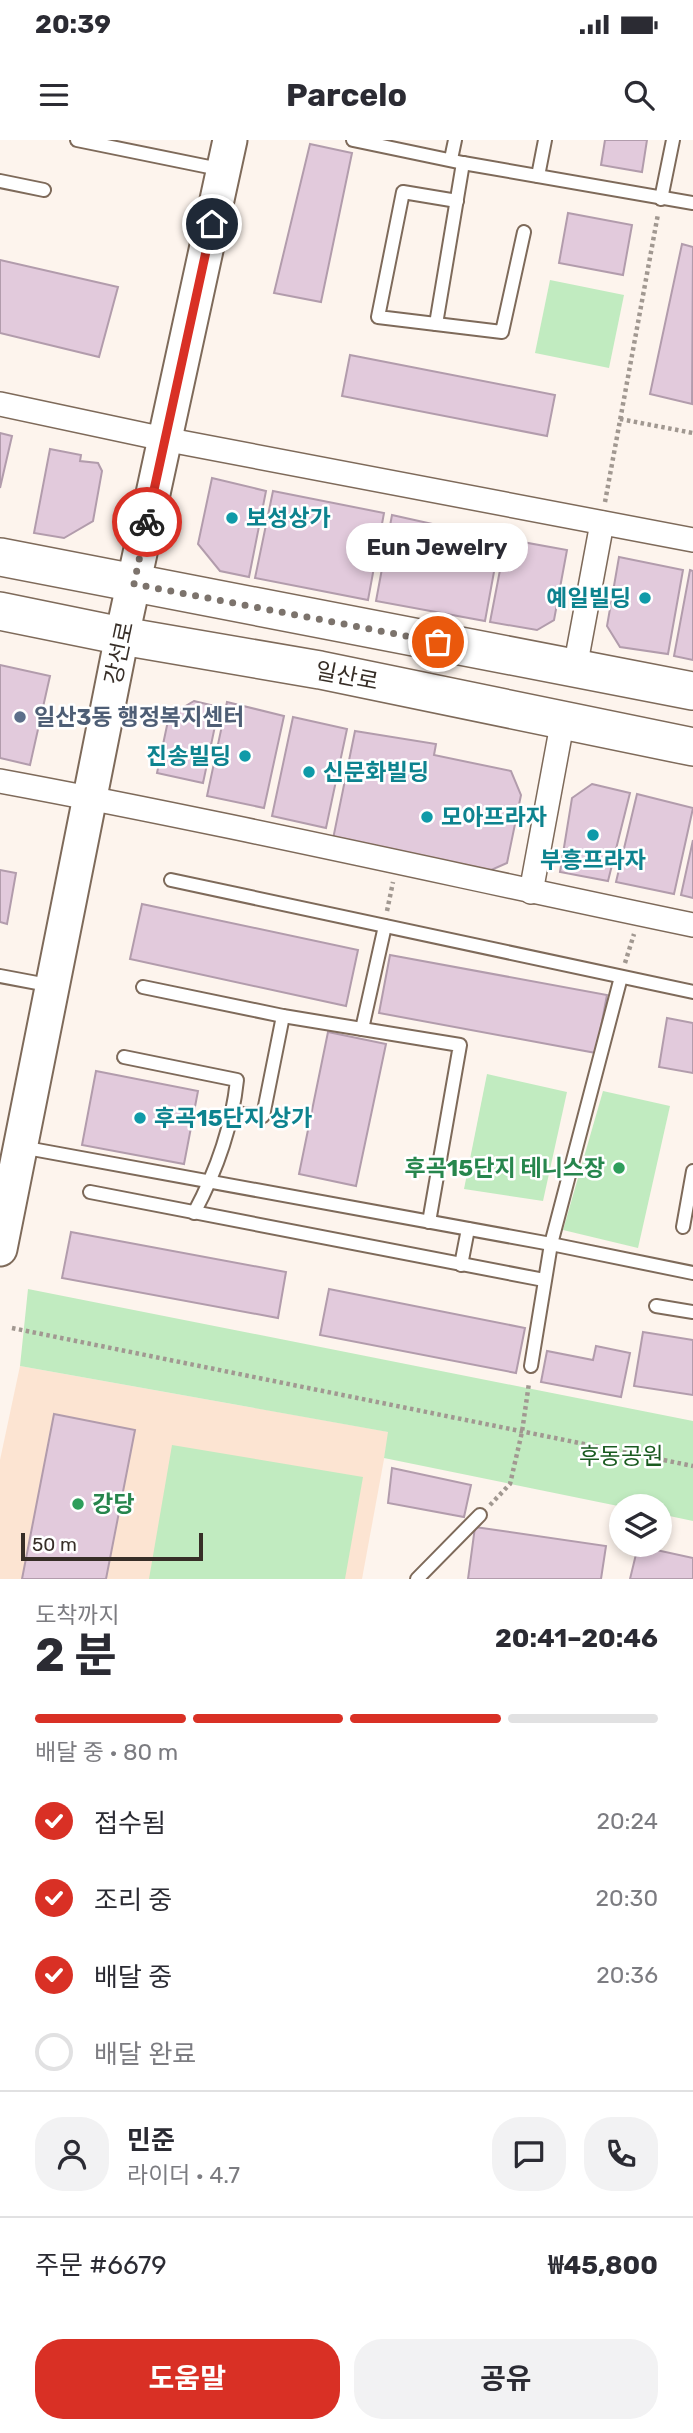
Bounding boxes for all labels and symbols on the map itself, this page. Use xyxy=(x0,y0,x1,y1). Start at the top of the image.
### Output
pin xyxy=(182,194,242,254)
courier xyxy=(112,487,182,557)
place label: 보성상가 xyxy=(246,504,331,532)
marker: 보성상가 xyxy=(224,510,240,526)
callout: Eun Jewelry xyxy=(347,523,529,572)
place label: 예일빌딩 xyxy=(546,584,631,612)
marker: 예일빌딩 xyxy=(637,590,653,606)
pin xyxy=(408,612,468,672)
street label: 강선로 xyxy=(99,619,139,687)
street label: 일산로 xyxy=(313,656,381,696)
place label: 일산3동 행정복지센터 xyxy=(34,703,245,731)
marker: 일산3동 행정복지센터 xyxy=(12,709,28,725)
place label: 진송빌딩 xyxy=(146,742,231,770)
marker: 진송빌딩 xyxy=(237,748,253,764)
place label: 신문화빌딩 xyxy=(323,758,429,786)
marker: 신문화빌딩 xyxy=(301,764,317,780)
place label: 모아프라자 xyxy=(441,803,547,831)
marker: 모아프라자 xyxy=(419,809,435,825)
marker: 부흥프라자 xyxy=(585,827,601,843)
place label: 부흥프라자 xyxy=(540,846,646,874)
place label: 후곡15단지 상가 xyxy=(154,1104,312,1132)
marker: 후곡15단지 상가 xyxy=(132,1110,148,1126)
place label: 후곡15단지 테니스장 xyxy=(405,1154,605,1182)
marker: 후곡15단지 테니스장 xyxy=(611,1160,627,1176)
park label: 후동공원 xyxy=(579,1442,663,1470)
place label: 강당 xyxy=(92,1490,134,1518)
marker: 강당 xyxy=(70,1496,86,1512)
scale bar xyxy=(21,1530,203,1562)

